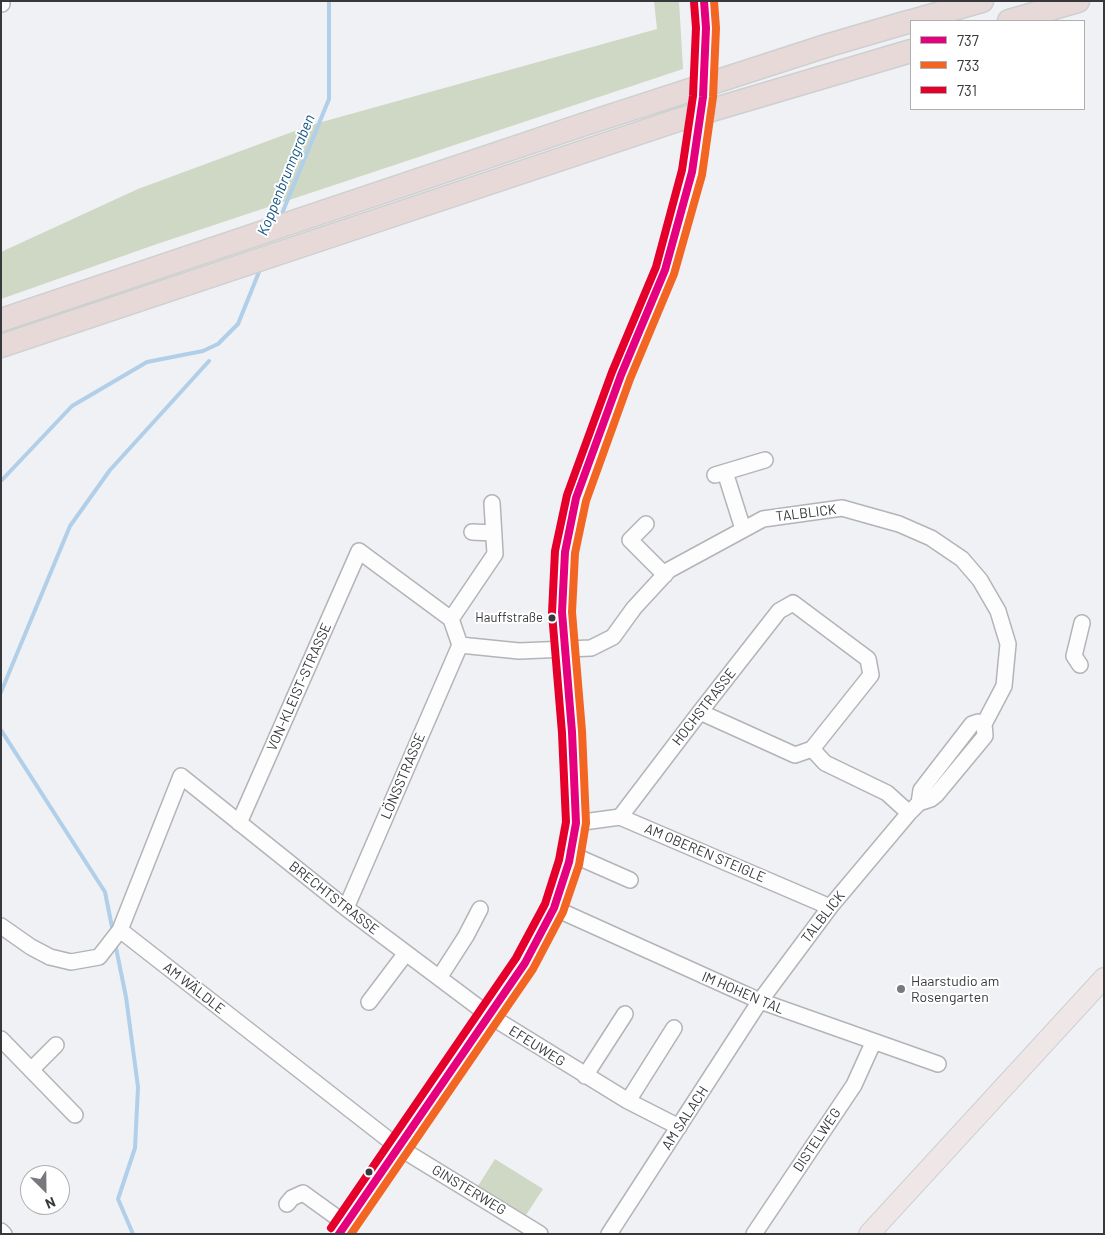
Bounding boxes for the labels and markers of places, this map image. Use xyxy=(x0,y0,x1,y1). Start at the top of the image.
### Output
place label: Hauffstraße xyxy=(475,610,543,626)
marker: Hauffstraße xyxy=(547,613,557,623)
place label: Haarstudio am Rosengarten xyxy=(911,973,999,1006)
marker: Haarstudio am Rosengarten xyxy=(895,983,907,995)
unlabelled marker xyxy=(364,1167,374,1177)

